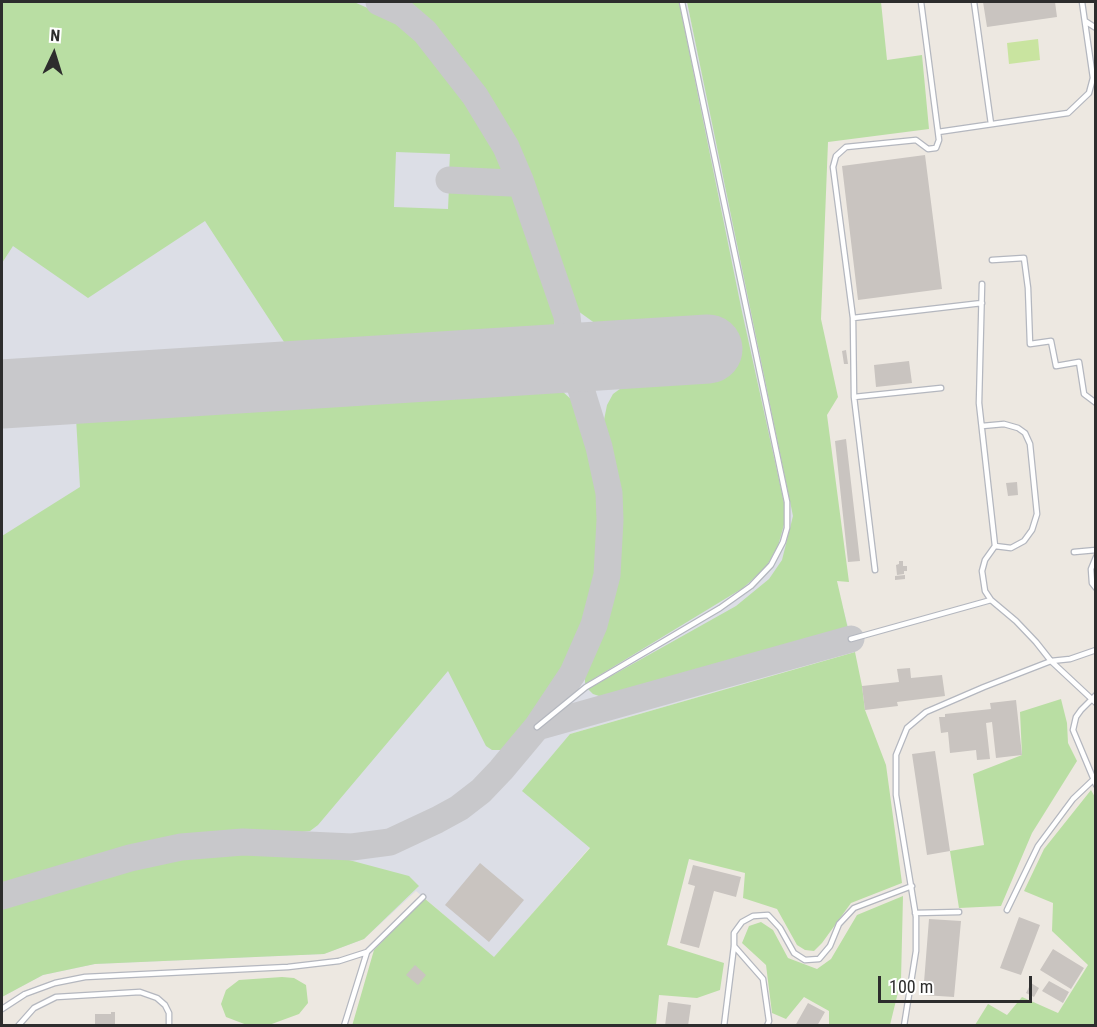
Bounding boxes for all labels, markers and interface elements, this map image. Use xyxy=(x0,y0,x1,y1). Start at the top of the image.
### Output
north arrow xyxy=(24,24,84,84)
text: N xyxy=(50,26,61,45)
scale bar xyxy=(881,964,1036,1002)
text: 100 m xyxy=(889,976,933,997)

